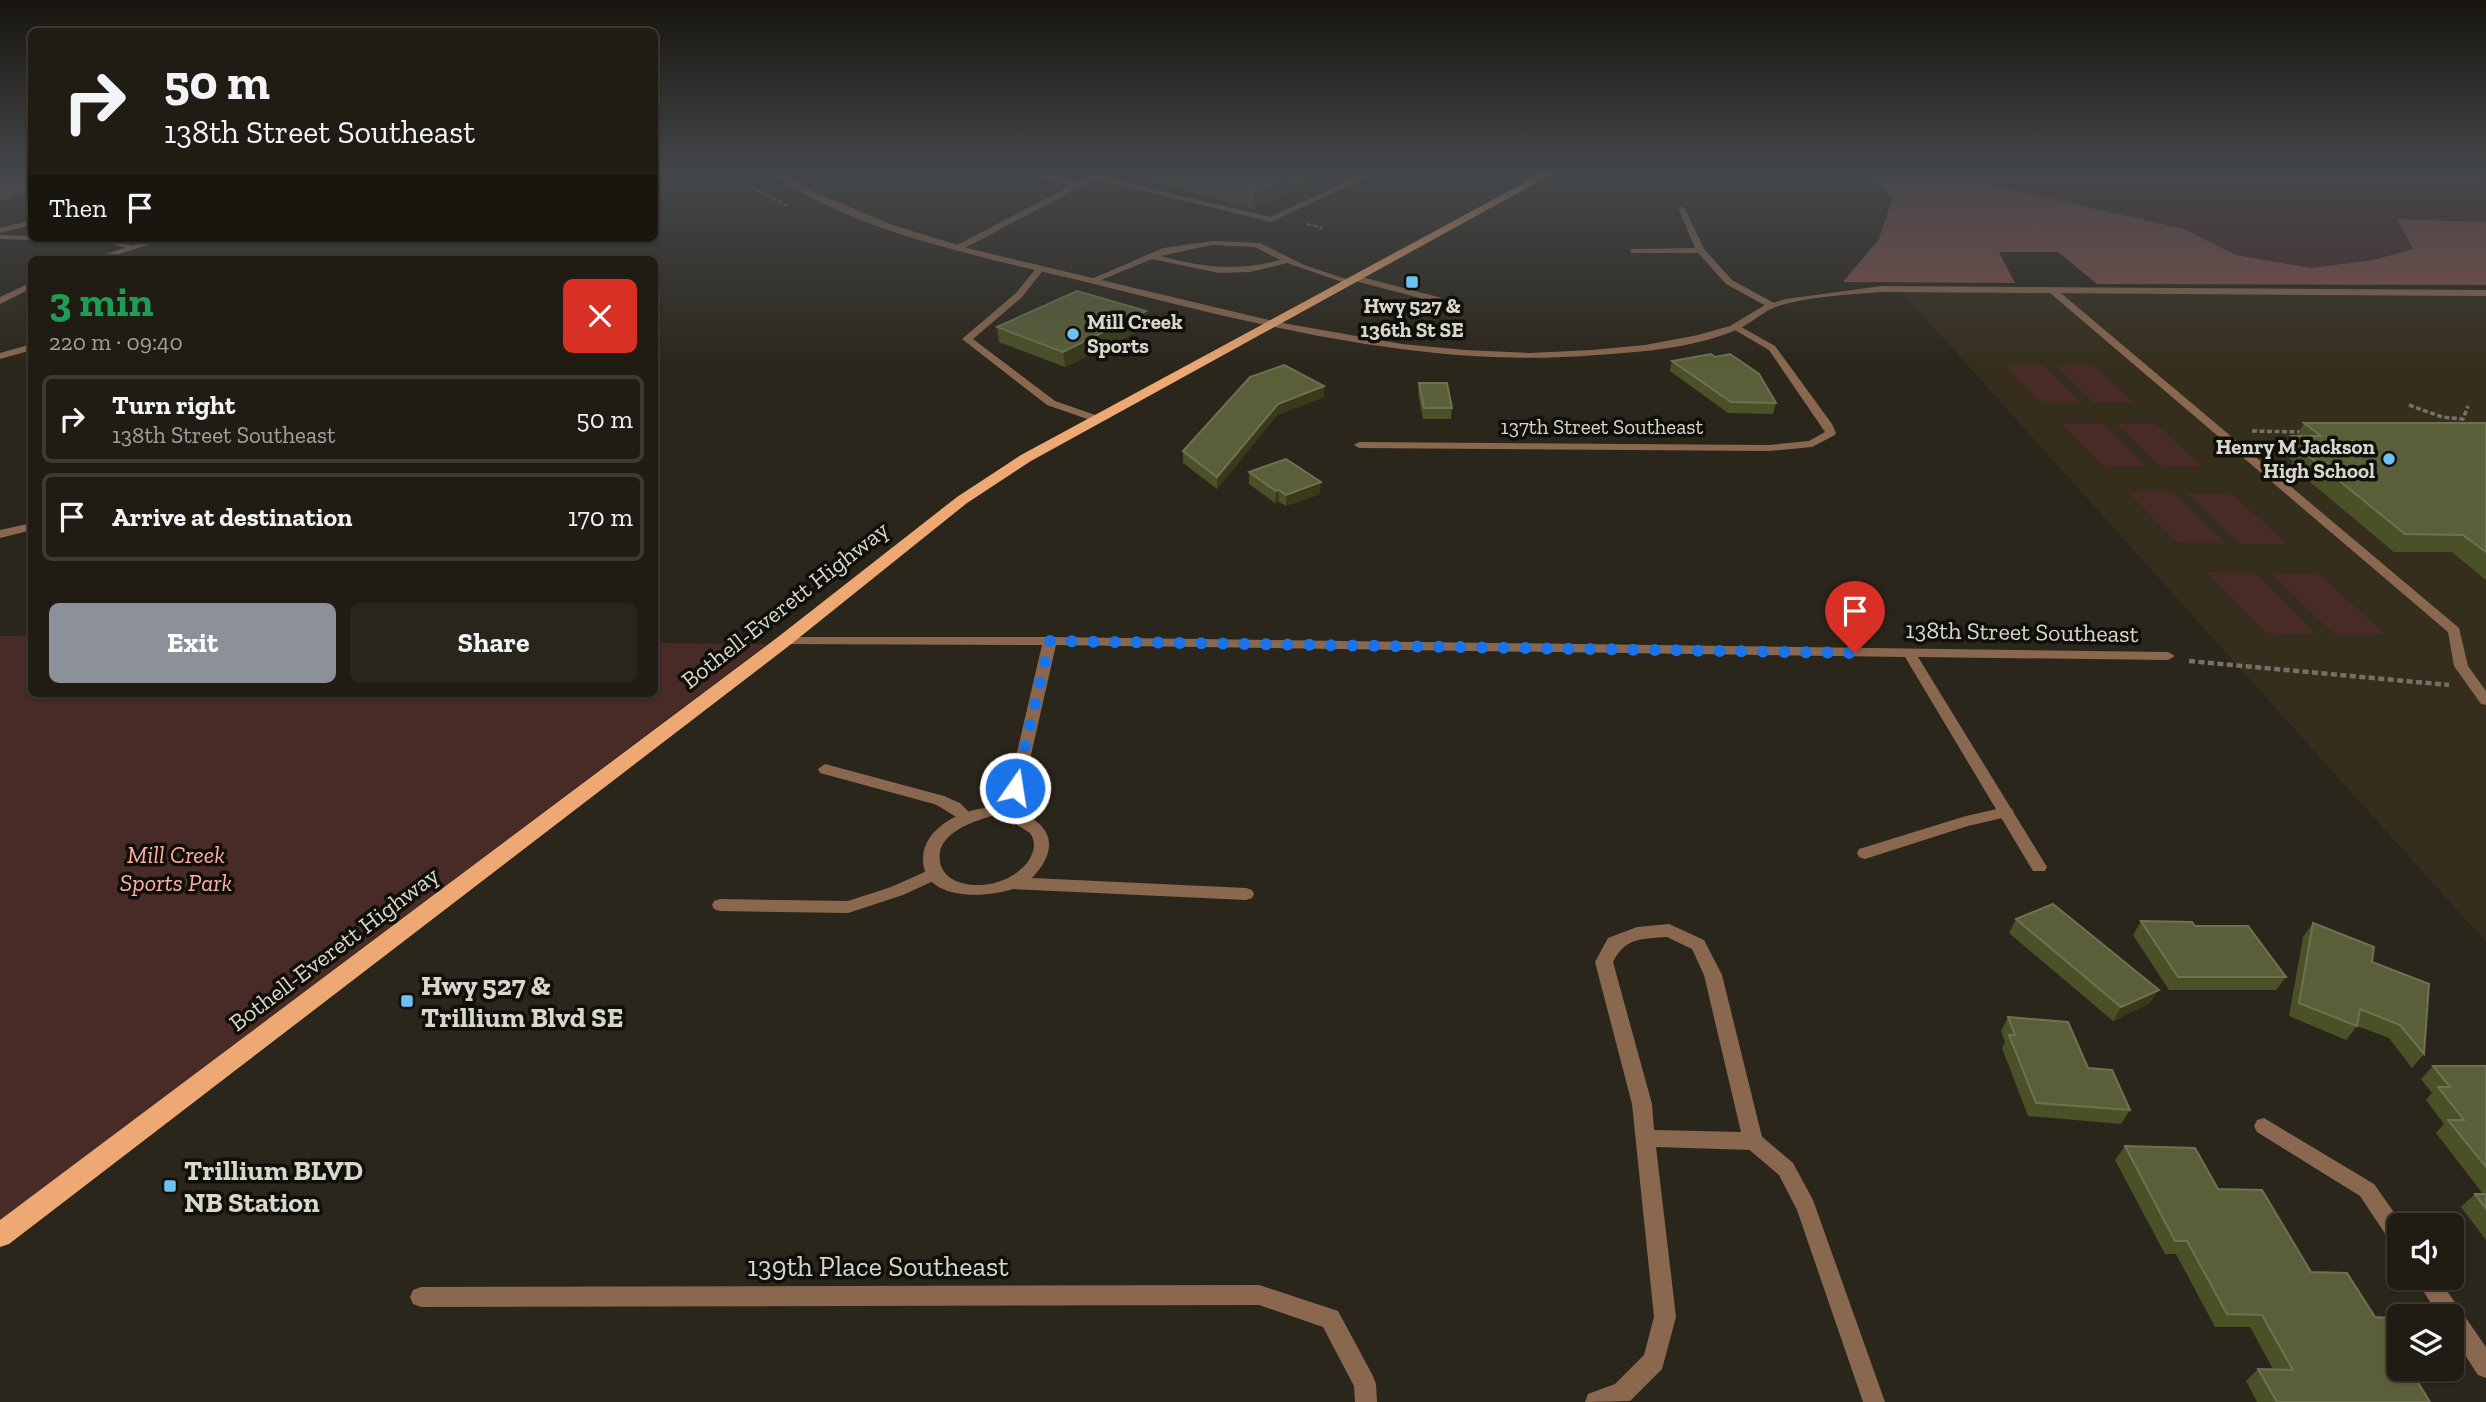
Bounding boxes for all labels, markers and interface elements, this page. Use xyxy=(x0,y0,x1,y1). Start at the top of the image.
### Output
text: 50 m xyxy=(164,53,270,112)
icon: right xyxy=(49,56,140,147)
text: 138th Street Southeast xyxy=(164,113,475,151)
icon: arrive xyxy=(121,189,159,227)
text: Then xyxy=(49,192,107,224)
marker: Hwy 527 & 136th St SE xyxy=(1404,274,1420,290)
text: 3 min xyxy=(49,276,154,327)
button: close xyxy=(563,279,637,353)
place label: Hwy 527 & 136th St SE xyxy=(1360,293,1464,342)
place label: Mill Creek Sports xyxy=(1087,309,1183,358)
marker: Mill Creek Sports xyxy=(1065,326,1081,342)
text: 220 m · 09:40 xyxy=(49,328,183,356)
text: Turn right xyxy=(112,389,235,421)
icon: right xyxy=(53,400,91,438)
text: 50 m xyxy=(576,403,633,435)
street label: 137th Street Southeast xyxy=(1501,414,1704,439)
text: 138th Street Southeast xyxy=(112,421,336,449)
place label: Henry M Jackson High School xyxy=(2216,434,2376,483)
marker: Henry M Jackson High School xyxy=(2381,451,2397,467)
icon: arrive xyxy=(53,498,91,536)
text: Arrive at destination xyxy=(112,501,352,533)
text: 170 m xyxy=(568,501,633,533)
street label: Bothell-Everett Highway xyxy=(675,514,895,695)
pin xyxy=(1825,581,1885,653)
icon: arrive xyxy=(1836,592,1874,630)
button: Exit xyxy=(49,603,336,683)
button: Share xyxy=(350,603,637,683)
street label: 138th Street Southeast xyxy=(1905,615,2139,648)
position arrow xyxy=(978,751,1052,825)
park label: Mill Creek Sports Park xyxy=(120,840,233,897)
street label: Bothell-Everett Highway xyxy=(223,860,445,1037)
place label: Hwy 527 & Trillium Blvd SE xyxy=(421,969,623,1034)
marker: Hwy 527 & Trillium Blvd SE xyxy=(399,993,415,1009)
place label: Trillium BLVD NB Station xyxy=(184,1154,363,1219)
marker: Trillium BLVD NB Station xyxy=(162,1178,178,1194)
map controls xyxy=(2387,1213,2464,1381)
button: sound xyxy=(2387,1213,2464,1290)
street label: 139th Place Southeast xyxy=(747,1250,1009,1283)
button: layers xyxy=(2387,1304,2464,1381)

